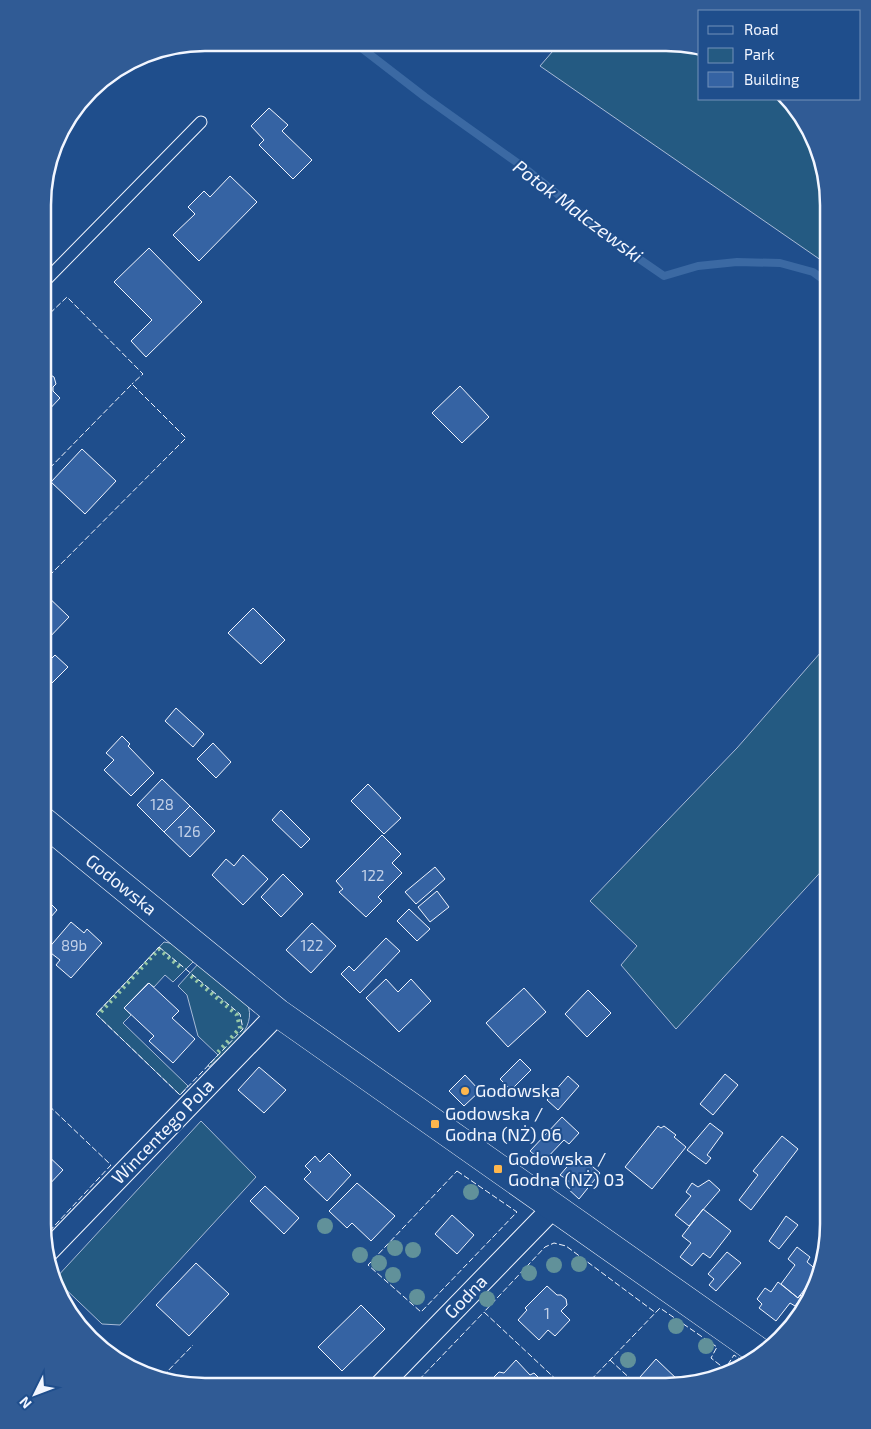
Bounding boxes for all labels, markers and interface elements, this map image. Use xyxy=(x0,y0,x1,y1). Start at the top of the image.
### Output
legend xyxy=(698,10,861,100)
text: Road xyxy=(744,20,779,38)
text: Park xyxy=(744,45,775,63)
text: Building xyxy=(744,70,800,88)
water label: Potok Malczewski xyxy=(509,154,648,267)
house number: 128 xyxy=(150,795,174,813)
house number: 126 xyxy=(178,822,200,840)
street label: Godowska xyxy=(82,849,162,920)
house number: 122 xyxy=(362,866,384,884)
house number: 89b xyxy=(61,936,87,954)
house number: 122 xyxy=(301,936,323,954)
street label: Wincentego Pola xyxy=(107,1074,218,1188)
place label: Godowska xyxy=(475,1079,560,1101)
marker: Godowska xyxy=(459,1085,471,1097)
place label: Godowska / Godna (NŻ) 06 xyxy=(445,1102,562,1145)
marker: Godowska / Godna (NŻ) 06 xyxy=(429,1118,441,1130)
place label: Godowska / Godna (NŻ) 03 xyxy=(508,1147,624,1190)
marker: Godowska / Godna (NŻ) 03 xyxy=(492,1163,504,1175)
street label: Godna xyxy=(439,1270,491,1323)
house number: 1 xyxy=(544,1304,550,1322)
north arrow xyxy=(10,1369,60,1419)
text: N xyxy=(15,1394,35,1412)

